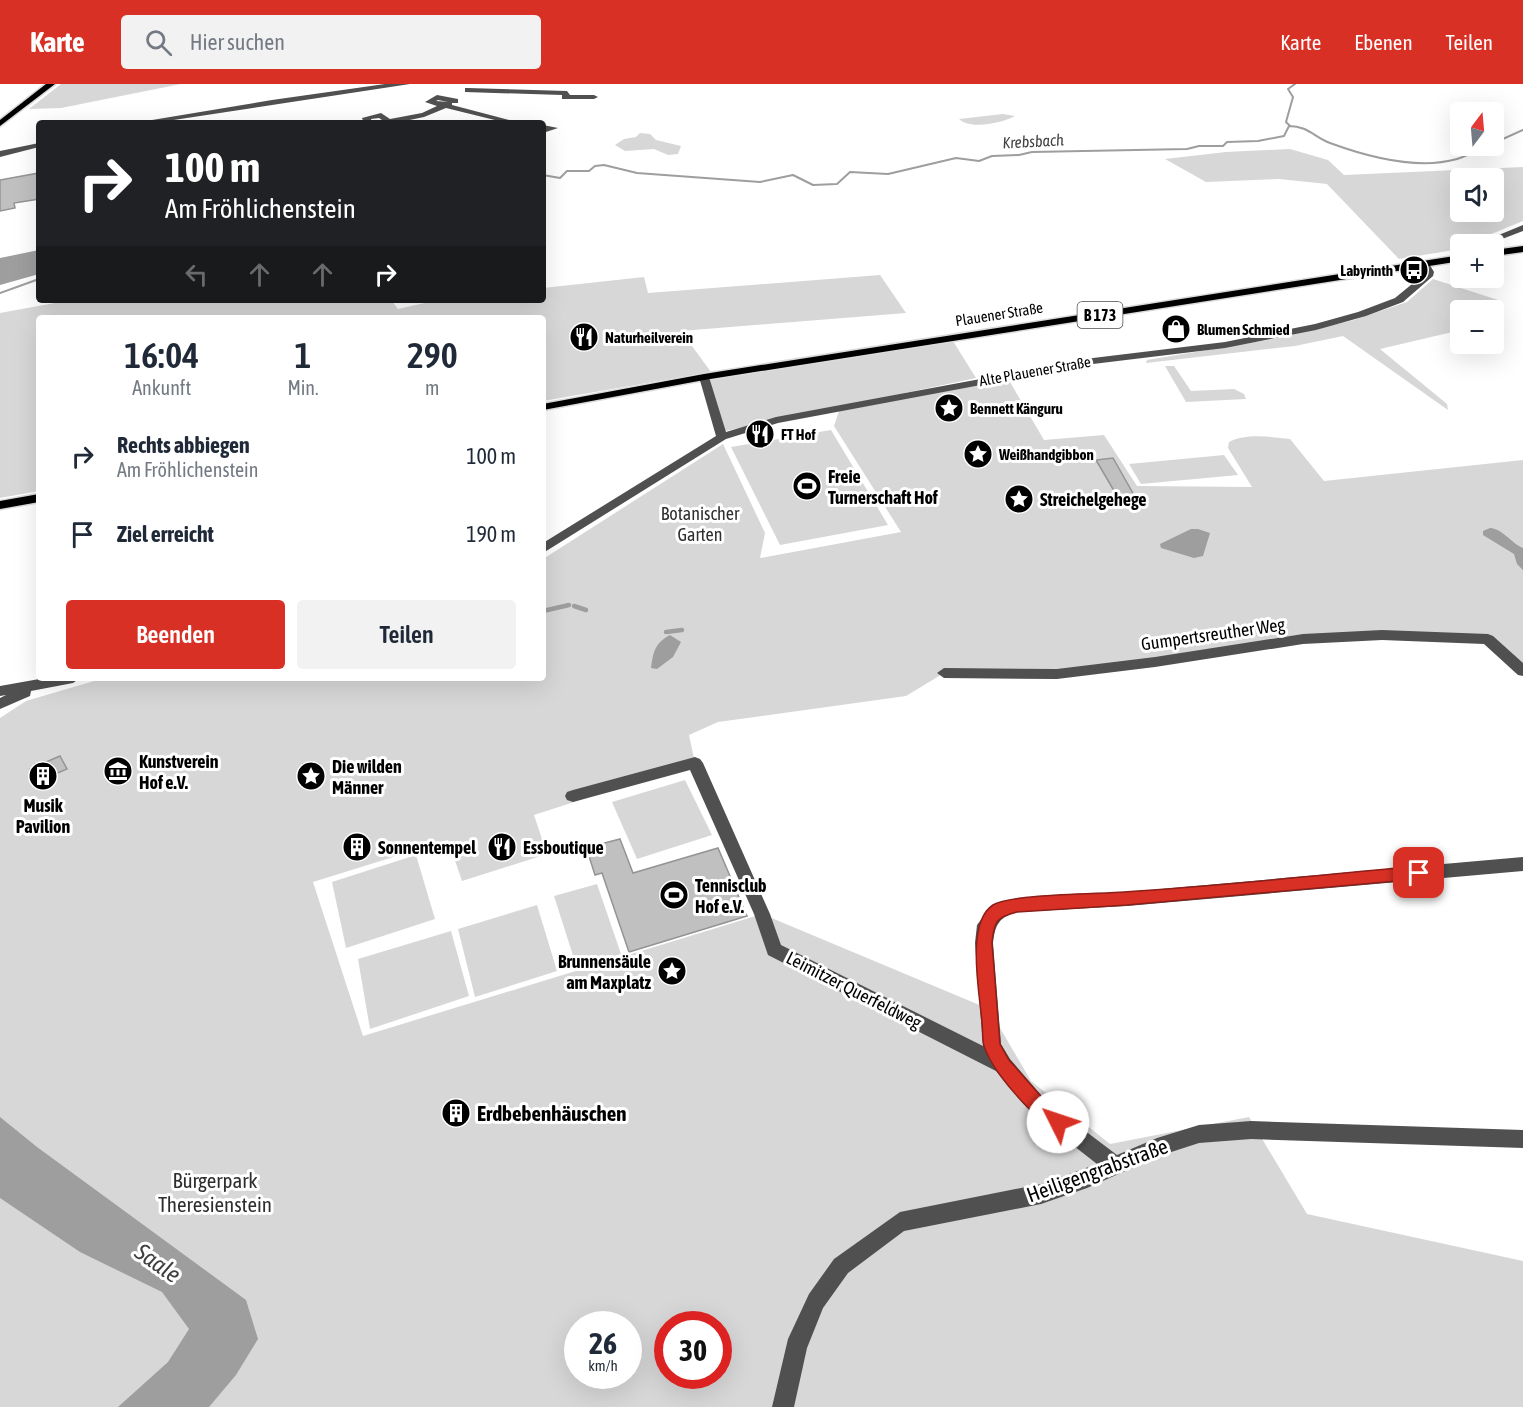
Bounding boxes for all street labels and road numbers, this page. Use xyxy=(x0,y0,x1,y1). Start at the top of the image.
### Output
street label: Plauener Straße xyxy=(954,299,1044,329)
road number: B 173 xyxy=(1078,302,1122,328)
street label: Alte Plauener Straße xyxy=(978,353,1092,389)
street label: Gumpertsreuther Weg xyxy=(1140,613,1287,654)
street label: Leimitzer Querfeldweg xyxy=(783,947,925,1033)
street label: Heiligengrabstraße xyxy=(1023,1133,1171,1207)

